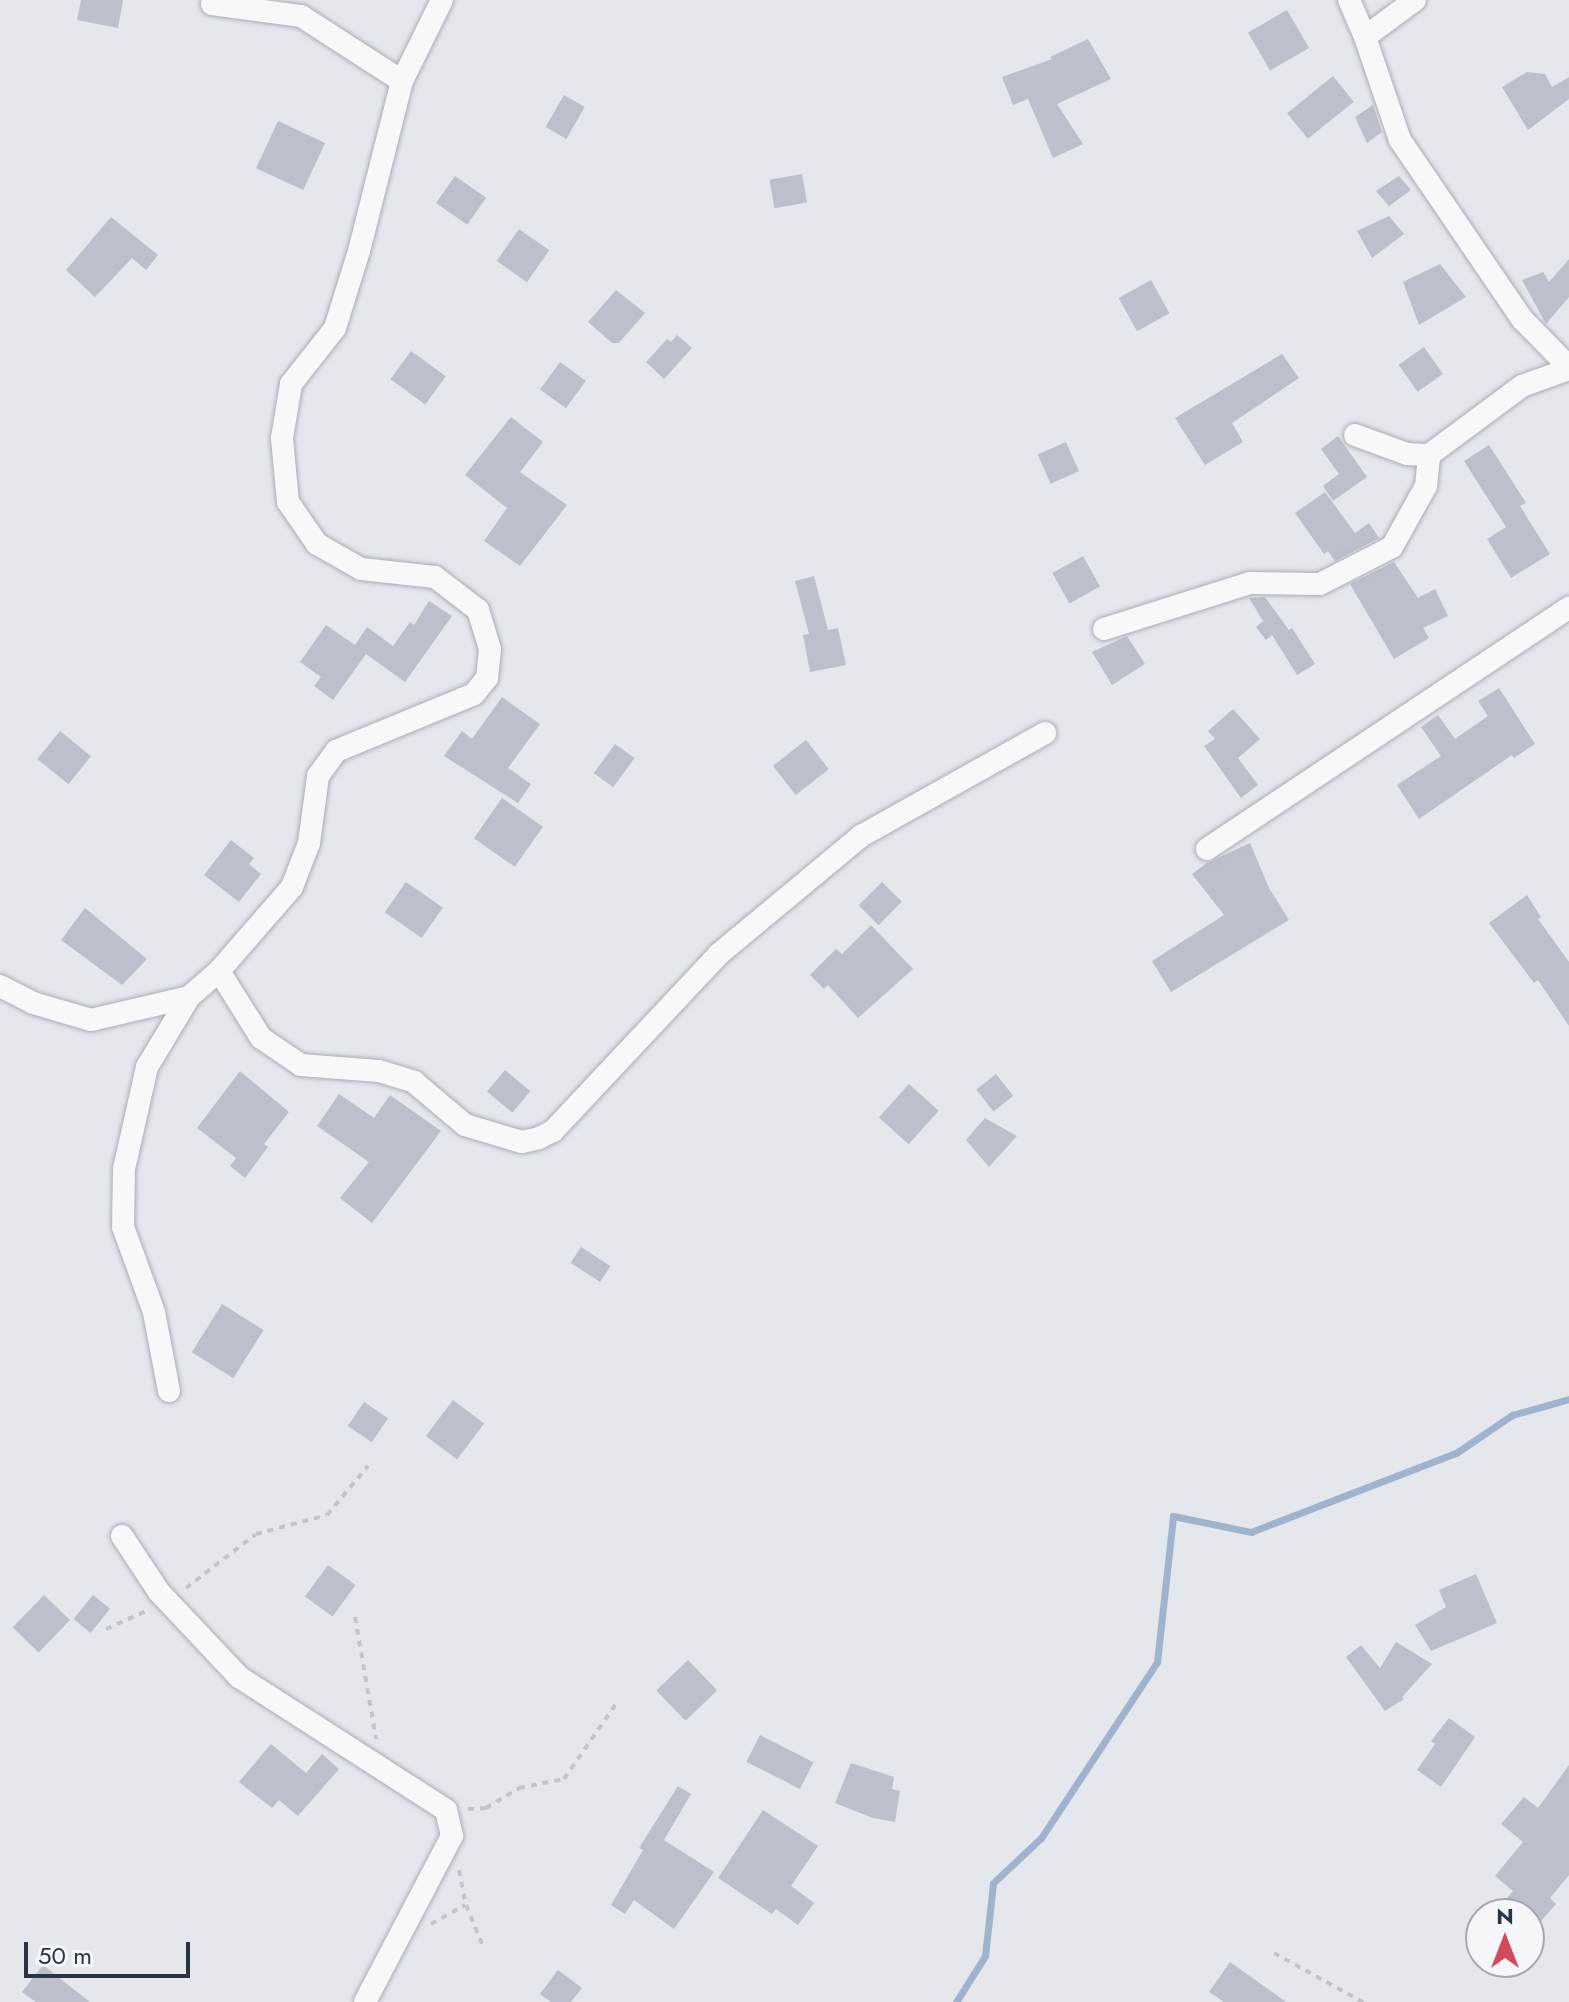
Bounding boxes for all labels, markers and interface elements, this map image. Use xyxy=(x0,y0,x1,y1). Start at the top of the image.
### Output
north arrow xyxy=(1465,1898,1545,1978)
text: N xyxy=(1496,1900,1514,1932)
scale bar xyxy=(28,1926,194,1976)
text: 50 m xyxy=(38,1938,92,1973)

